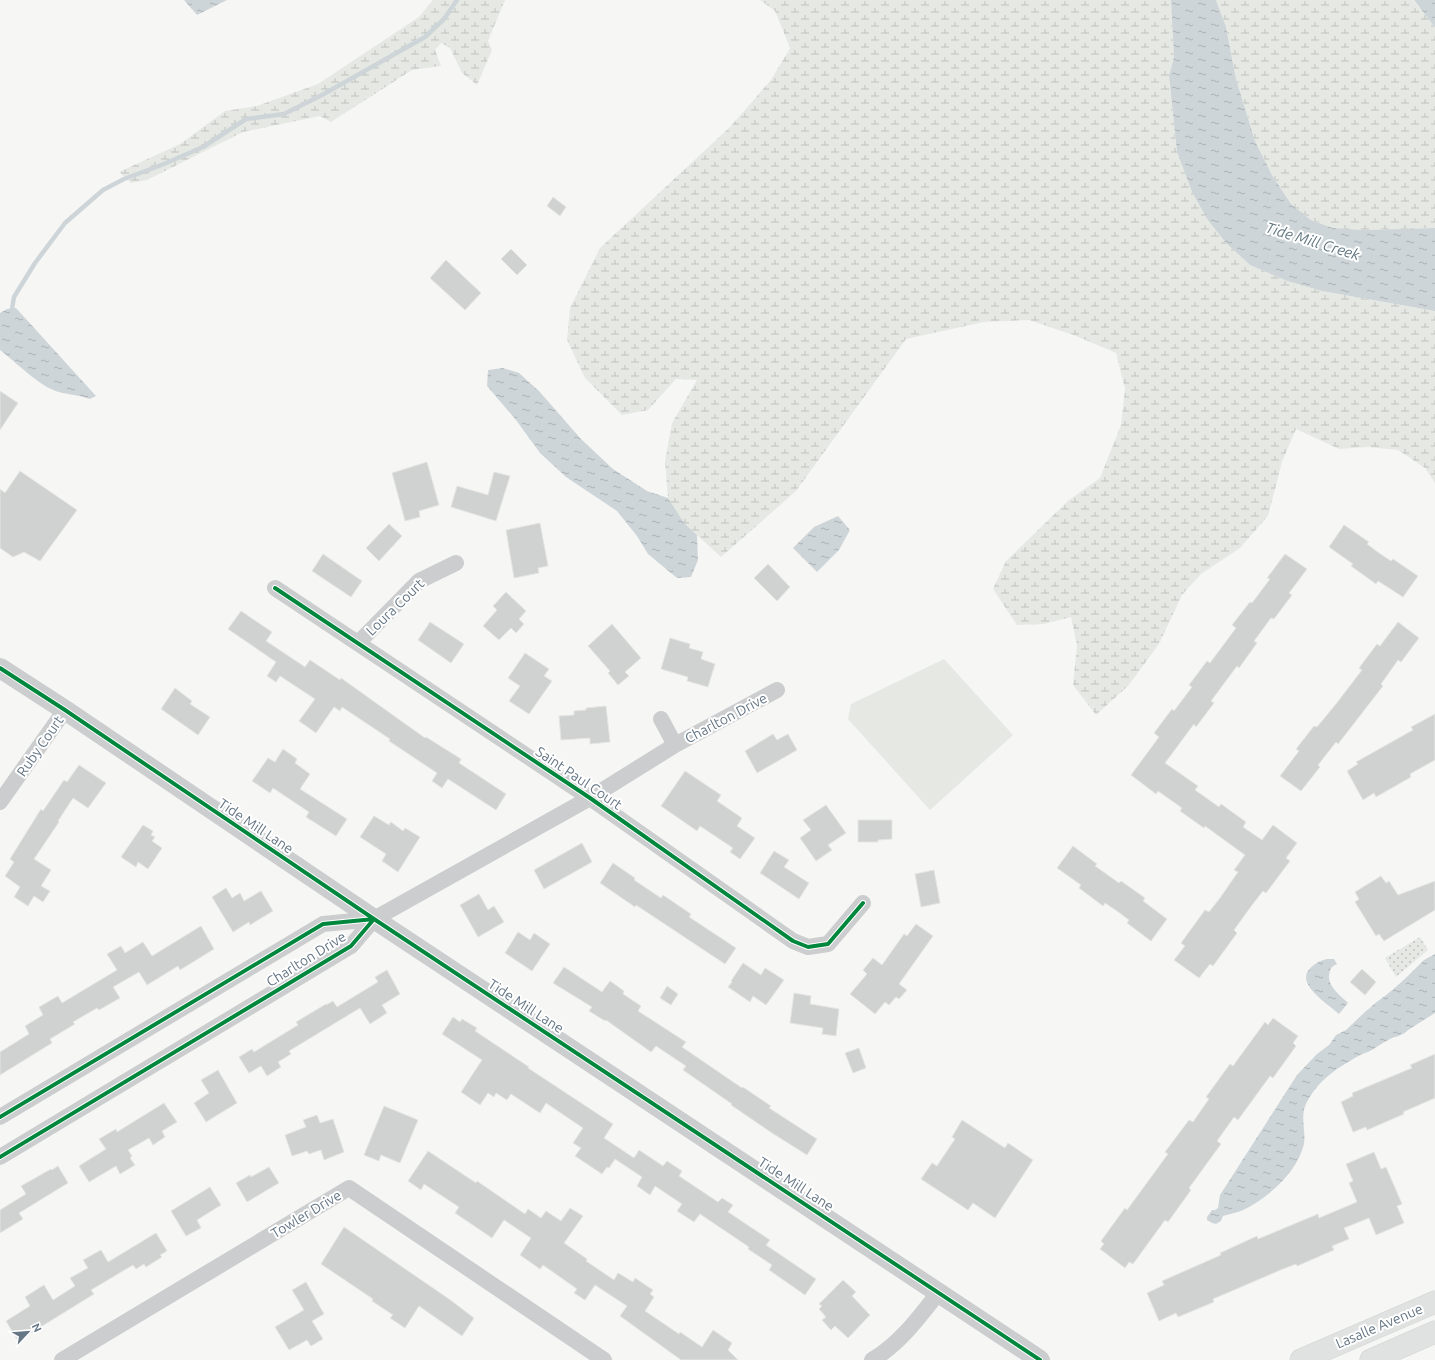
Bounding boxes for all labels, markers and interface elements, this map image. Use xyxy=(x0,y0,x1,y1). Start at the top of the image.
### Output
water label: Tide Mill Creek xyxy=(1264,219,1362,263)
street label: Loura Court xyxy=(363,575,428,639)
street label: Charlton Drive xyxy=(682,690,770,746)
street label: Ruby Court xyxy=(13,712,67,779)
street label: Saint Paul Court xyxy=(533,743,626,813)
street label: Tide Mill Lane xyxy=(216,795,296,857)
street label: Charlton Drive xyxy=(263,928,349,990)
street label: Tide Mill Lane xyxy=(485,976,567,1036)
street label: Tide Mill Lane xyxy=(755,1154,837,1214)
street label: Towler Drive xyxy=(268,1187,344,1241)
street label: Lasalle Avenue xyxy=(1333,1300,1425,1352)
north arrow xyxy=(8,1312,48,1352)
text: N xyxy=(30,1321,44,1334)

